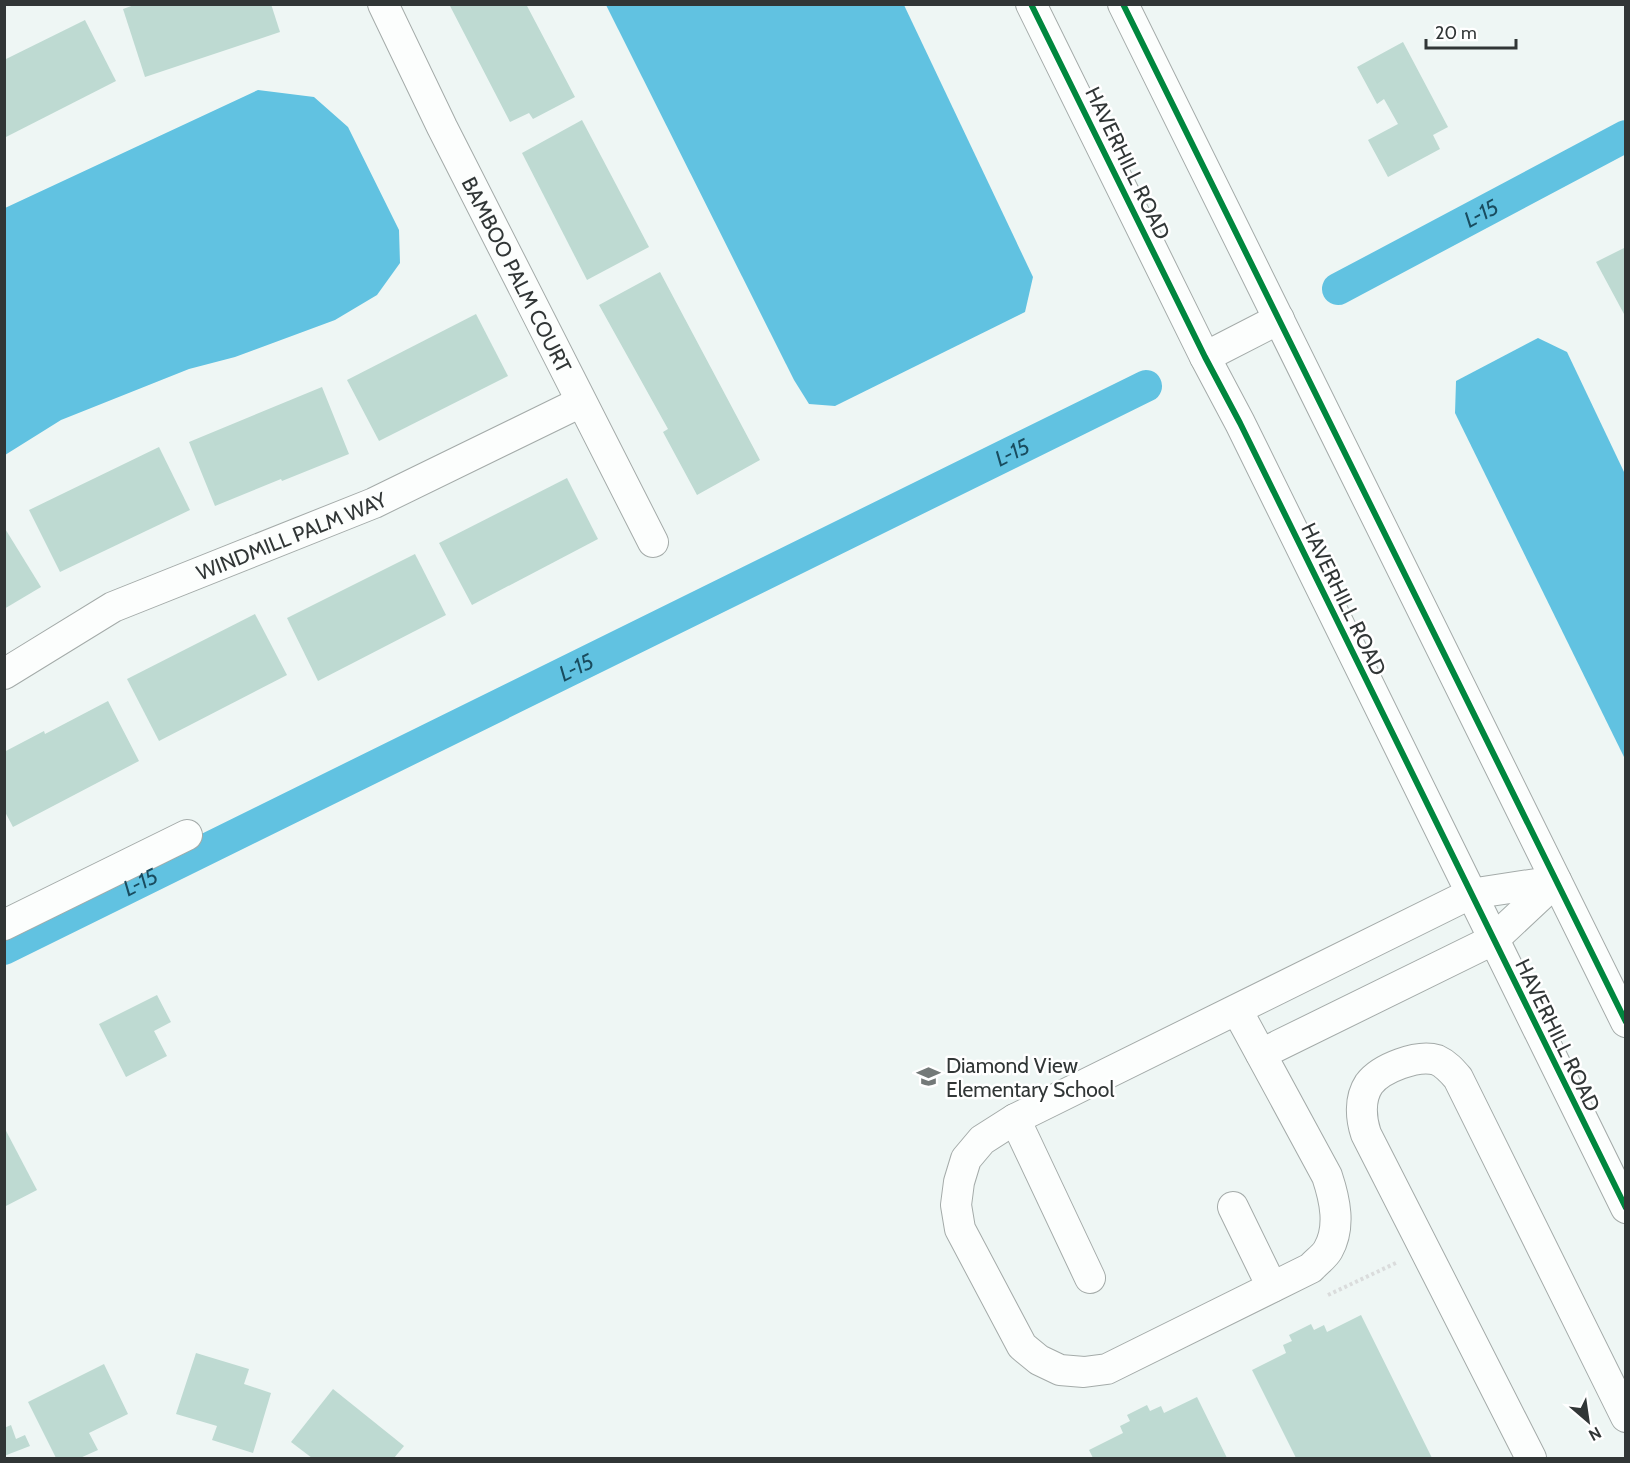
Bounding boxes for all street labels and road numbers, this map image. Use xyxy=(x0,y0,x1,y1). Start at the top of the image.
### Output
street label: HAVERHILL ROAD xyxy=(1080,83,1176,243)
street label: BAMBOO PALM COURT xyxy=(457,173,577,377)
street label: WINDMILL PALM WAY xyxy=(193,486,391,585)
street label: HAVERHILL ROAD xyxy=(1296,519,1392,679)
street label: HAVERHILL ROAD xyxy=(1510,955,1606,1115)

